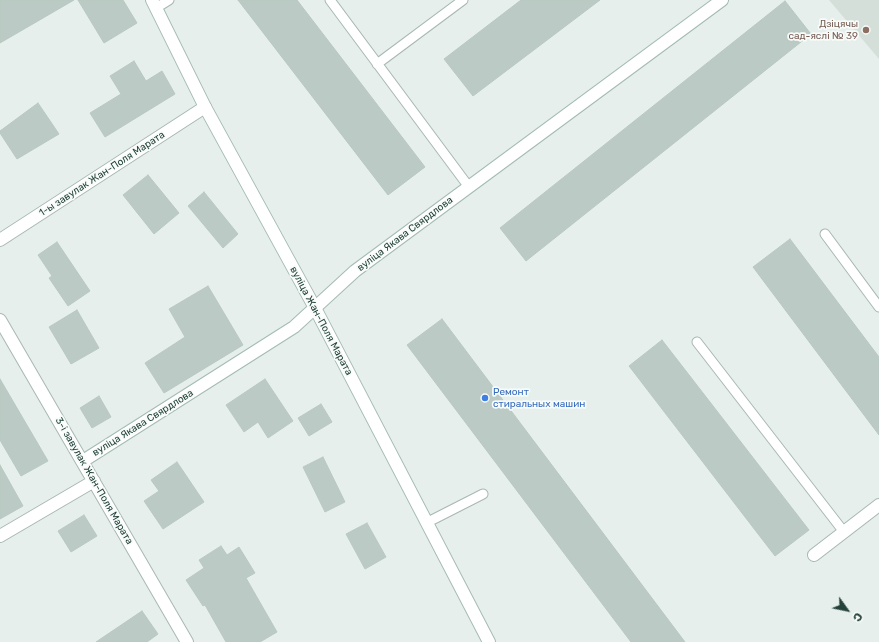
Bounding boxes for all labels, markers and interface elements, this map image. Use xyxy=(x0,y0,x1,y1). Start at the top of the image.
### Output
place label: Дзіцячы сад-яслі № 39 xyxy=(789,18,858,42)
marker: Дзіцячы сад-яслі № 39 xyxy=(861,25,871,35)
street label: 1-ы завулак Жан-Поля Марата xyxy=(37,129,167,219)
street label: вуліца Якава Свярдлова xyxy=(355,194,455,274)
street label: вуліца Жан-Поля Марата xyxy=(287,265,355,377)
place label: Ремонт стиральных машин xyxy=(493,386,585,410)
street label: вуліца Якава Свярдлова xyxy=(90,387,196,459)
marker: Ремонт стиральных машин xyxy=(480,393,490,403)
street label: 3-і завулак Жан-Поля Марата xyxy=(53,415,135,547)
north arrow xyxy=(827,590,867,630)
text: С xyxy=(850,610,865,624)

